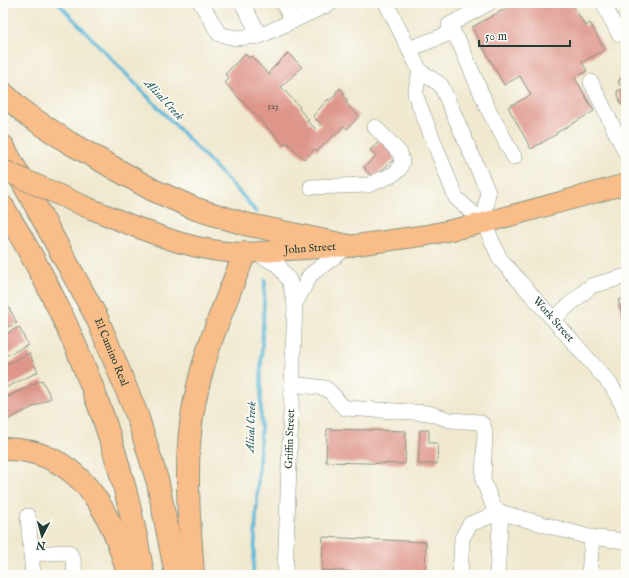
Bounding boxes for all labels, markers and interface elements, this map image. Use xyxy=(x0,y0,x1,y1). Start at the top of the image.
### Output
scale bar xyxy=(479,22,570,48)
text: 50 m xyxy=(485,29,507,44)
water label: Alisal Creek xyxy=(140,75,187,124)
house number: 523 xyxy=(268,101,278,112)
street label: John Street xyxy=(282,240,336,257)
street label: Work Street xyxy=(530,294,577,345)
street label: El Camino Real xyxy=(91,316,131,388)
water label: Alisal Creek xyxy=(243,401,259,455)
street label: Griffin Street xyxy=(282,409,298,469)
north arrow xyxy=(22,516,62,556)
text: N xyxy=(35,537,48,553)

